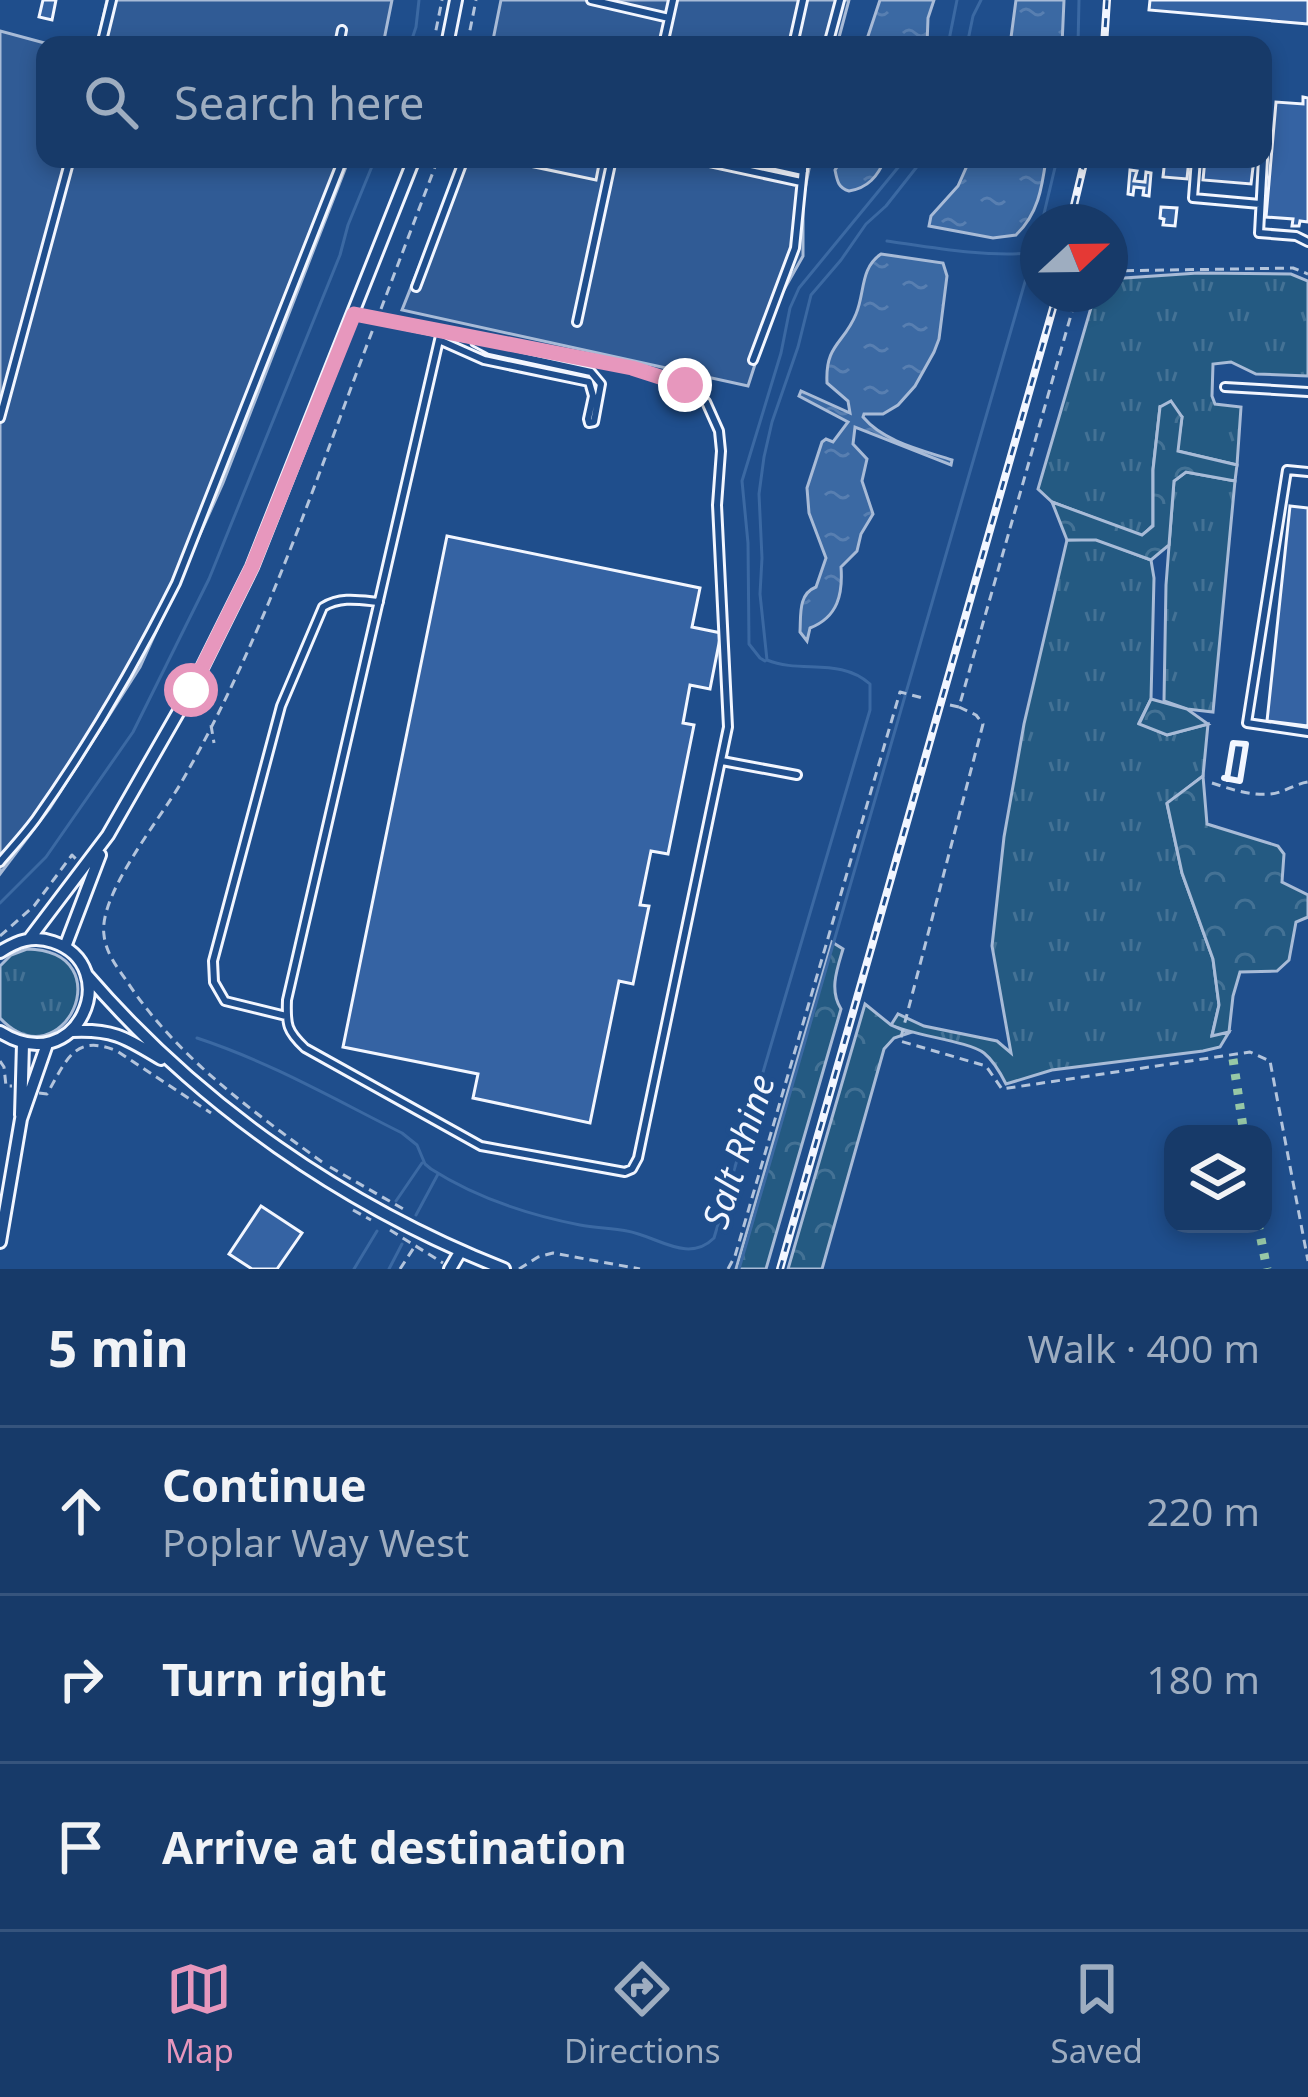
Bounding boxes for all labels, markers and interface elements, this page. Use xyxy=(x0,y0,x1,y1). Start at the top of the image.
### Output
search box xyxy=(36,36,1272,168)
icon: search xyxy=(78,69,144,135)
text: Search here xyxy=(174,72,424,133)
north arrow xyxy=(1020,204,1128,312)
route end xyxy=(658,358,712,412)
route start xyxy=(164,663,218,717)
water label: Salt Rhine xyxy=(690,1068,786,1234)
map controls xyxy=(1164,1125,1272,1233)
button: layers xyxy=(1164,1125,1272,1233)
text: 5 min xyxy=(48,1312,189,1382)
text: Walk · 400 m xyxy=(1027,1321,1260,1374)
text: Continue xyxy=(162,1454,367,1515)
icon: ahead xyxy=(48,1478,114,1544)
text: 220 m xyxy=(1146,1484,1260,1537)
text: Poplar Way West xyxy=(162,1515,469,1568)
icon: right xyxy=(48,1646,114,1712)
text: Turn right xyxy=(162,1648,387,1709)
text: 180 m xyxy=(1146,1652,1260,1705)
icon: arrive xyxy=(48,1814,114,1880)
text: Arrive at destination xyxy=(162,1816,627,1877)
tab: Map xyxy=(165,1956,234,2073)
tab: Directions xyxy=(564,1956,721,2073)
tab: Saved xyxy=(1051,1956,1143,2073)

